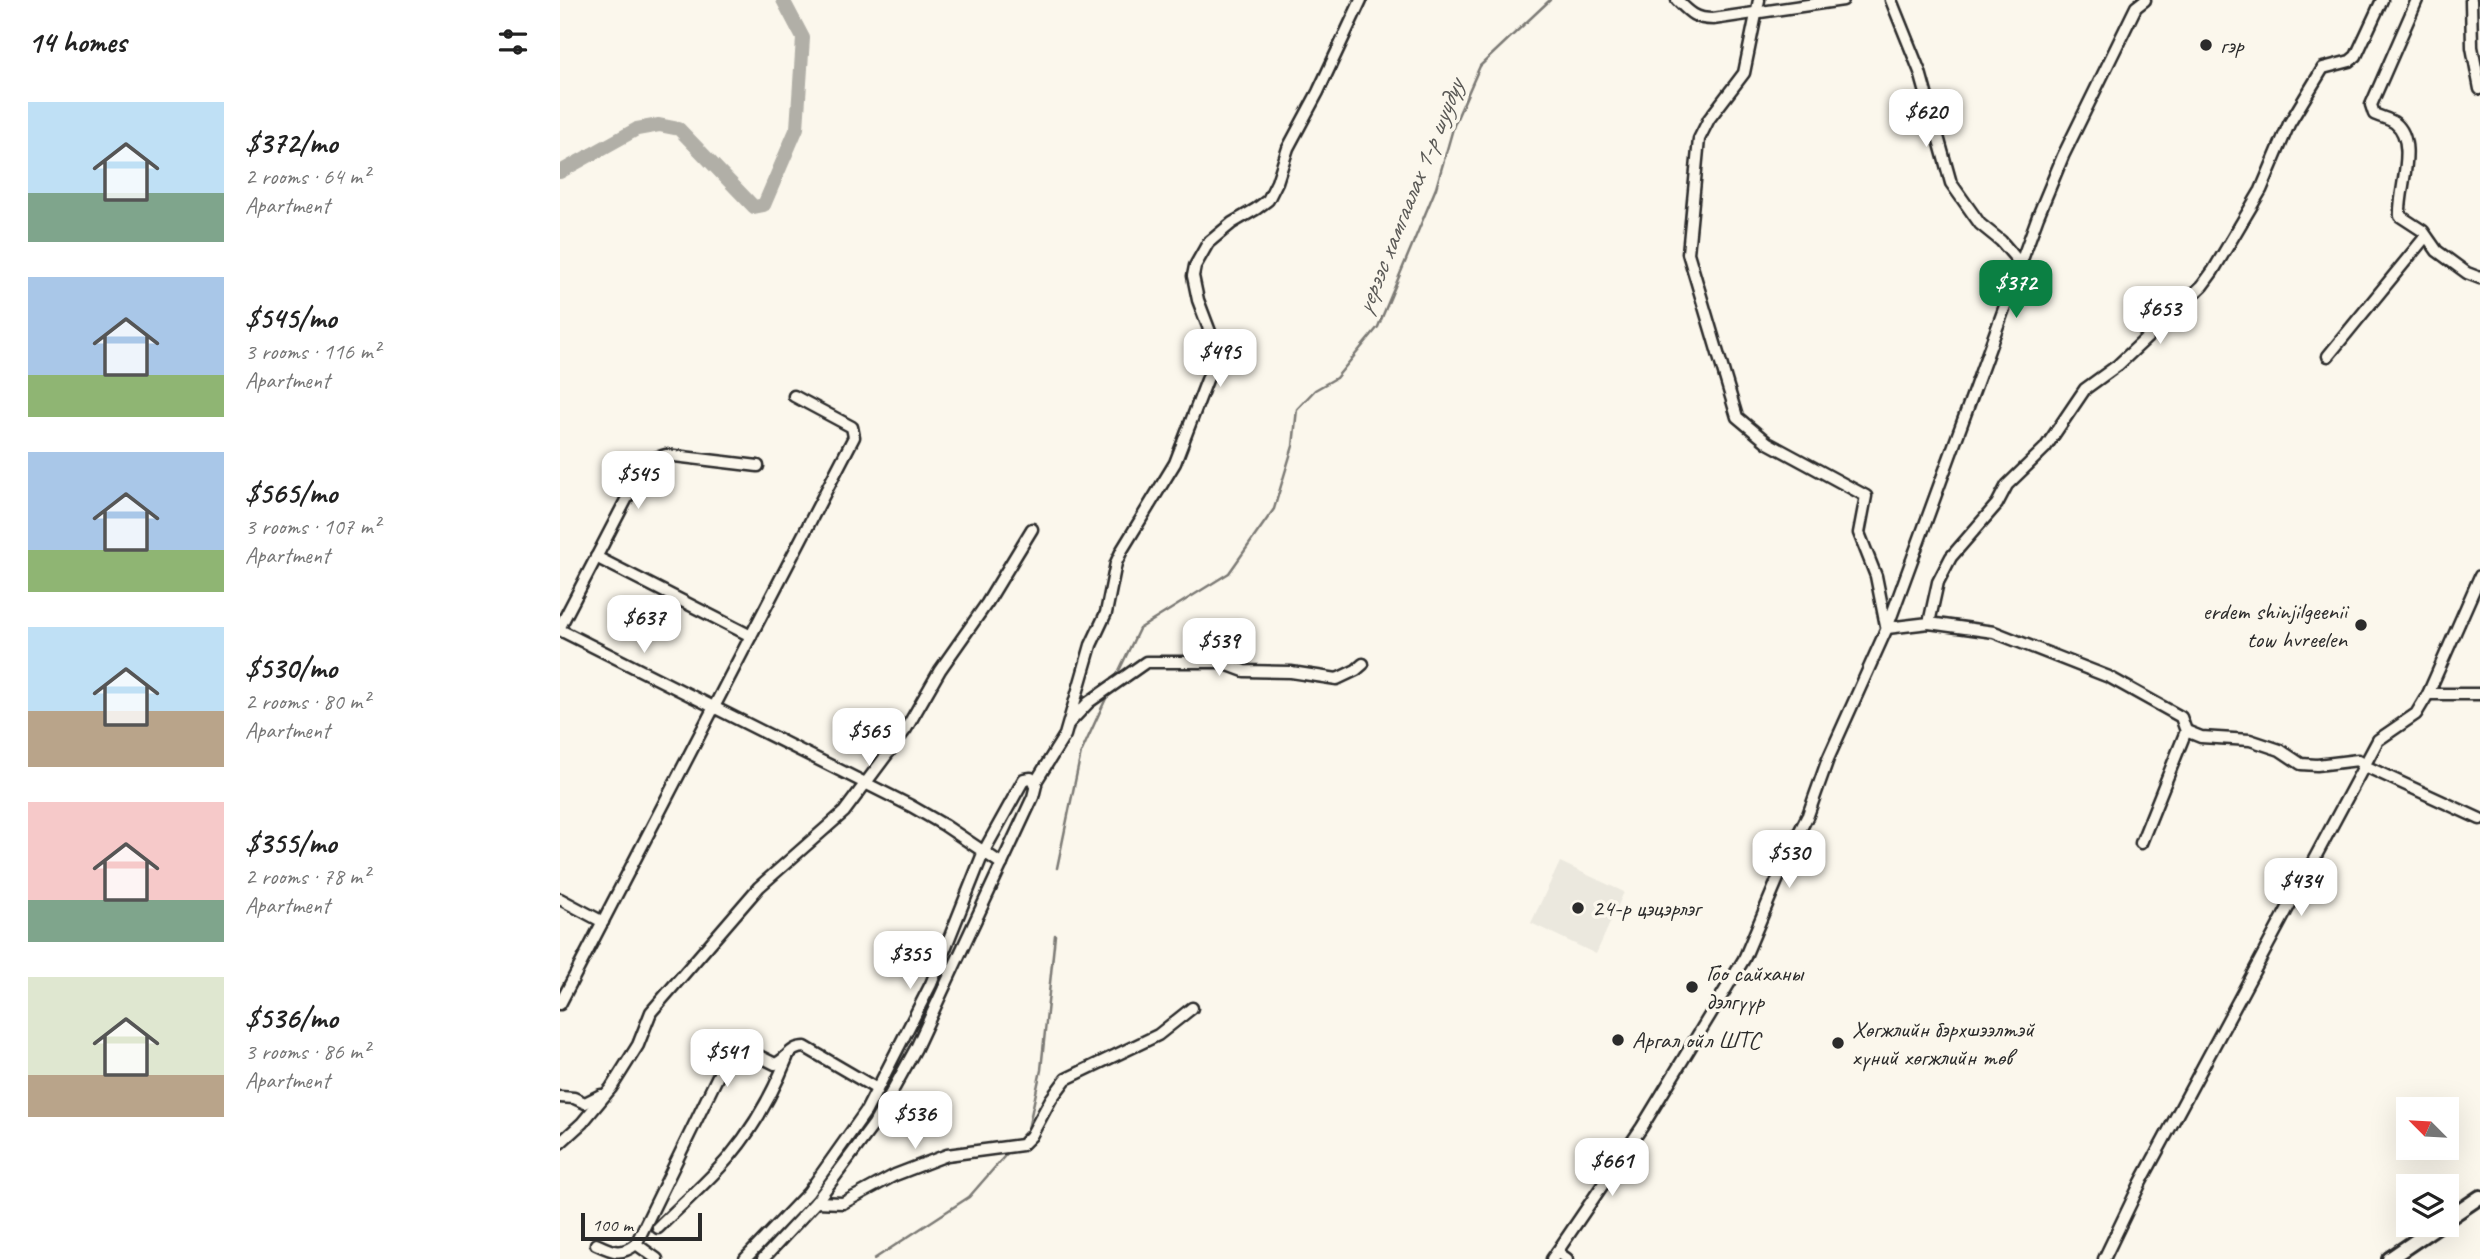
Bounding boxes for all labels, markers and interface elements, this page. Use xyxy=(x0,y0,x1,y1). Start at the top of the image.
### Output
text: 14 homes xyxy=(28,23,126,61)
icon: filters xyxy=(494,23,532,61)
place label: гэр xyxy=(2220,30,2245,60)
marker: гэр xyxy=(2198,37,2214,53)
water label: үерээс хамгаалах 1-р шуудуу xyxy=(1347,71,1473,319)
pin: $620 xyxy=(1885,90,1967,149)
text: $620 xyxy=(1905,97,1947,126)
text: $372/mo xyxy=(245,124,337,162)
icon: home xyxy=(84,130,168,214)
text: 2 rooms · 64 m² xyxy=(245,162,369,191)
text: Apartment xyxy=(245,191,330,220)
pin: $372 xyxy=(1975,260,2057,320)
text: $372 xyxy=(1995,268,2037,297)
pin: $653 xyxy=(2119,286,2201,346)
text: $653 xyxy=(2139,294,2181,323)
text: $545/mo xyxy=(245,299,336,337)
icon: home xyxy=(84,305,168,389)
pin: $495 xyxy=(1179,330,1261,389)
text: 3 rooms · 116 m² xyxy=(245,337,380,366)
text: $495 xyxy=(1200,337,1240,366)
text: Apartment xyxy=(245,366,330,395)
pin: $545 xyxy=(597,452,679,511)
text: $545 xyxy=(618,459,658,488)
text: $565/mo xyxy=(245,474,337,512)
icon: home xyxy=(84,480,168,564)
text: 3 rooms · 107 m² xyxy=(245,512,380,541)
text: Apartment xyxy=(245,541,330,570)
pin: $637 xyxy=(603,596,685,655)
place label: erdem shinjilgeenii tow hvreelen xyxy=(2202,596,2350,654)
text: $637 xyxy=(623,603,665,632)
marker: erdem shinjilgeenii tow hvreelen xyxy=(2353,617,2369,633)
pin: $539 xyxy=(1178,618,1260,678)
text: $539 xyxy=(1199,626,1239,655)
text: $530/mo xyxy=(245,649,337,687)
icon: home xyxy=(84,655,168,739)
text: 2 rooms · 80 m² xyxy=(245,687,369,716)
pin: $565 xyxy=(828,708,910,768)
text: Apartment xyxy=(245,716,330,745)
text: $565 xyxy=(848,716,890,745)
text: $355/mo xyxy=(245,824,336,862)
icon: home xyxy=(84,830,168,914)
pin: $530 xyxy=(1748,830,1830,890)
text: $530 xyxy=(1768,838,1810,867)
pin: $434 xyxy=(2260,858,2342,918)
text: 2 rooms · 78 m² xyxy=(245,862,369,891)
text: $434 xyxy=(2280,866,2322,895)
text: Apartment xyxy=(245,891,330,920)
place label: 24-р цэцэрлэг xyxy=(1592,893,1704,923)
marker: 24-р цэцэрлэг xyxy=(1570,900,1586,916)
pin: $355 xyxy=(869,932,951,991)
text: $355 xyxy=(890,939,930,968)
place label: Гоо сайханы дэлгүүр xyxy=(1706,958,1805,1016)
marker: Гоо сайханы дэлгүүр xyxy=(1684,979,1700,995)
text: $536/mo xyxy=(245,999,338,1037)
icon: home xyxy=(84,1005,168,1089)
place label: Хөгжлийн бэрхшээлтэй хүний хөгжлийн төв xyxy=(1852,1014,2036,1072)
place label: Аргал ойл ШТС xyxy=(1632,1025,1762,1055)
pin: $541 xyxy=(686,1030,768,1089)
marker: Аргал ойл ШТС xyxy=(1610,1032,1626,1048)
marker: Хөгжлийн бэрхшээлтэй хүний хөгжлийн төв xyxy=(1830,1035,1846,1051)
text: 3 rooms · 86 m² xyxy=(245,1037,369,1066)
text: $541 xyxy=(706,1037,748,1066)
text: Apartment xyxy=(245,1066,330,1095)
pin: $536 xyxy=(874,1092,956,1151)
north arrow xyxy=(2396,1097,2459,1160)
map controls xyxy=(2396,1097,2459,1237)
text: $536 xyxy=(894,1099,936,1128)
pin: $661 xyxy=(1571,1138,1653,1198)
text: $661 xyxy=(1591,1146,1633,1175)
button: layers xyxy=(2396,1174,2459,1237)
scale bar xyxy=(581,1210,702,1242)
text: 100 m xyxy=(592,1213,633,1237)

